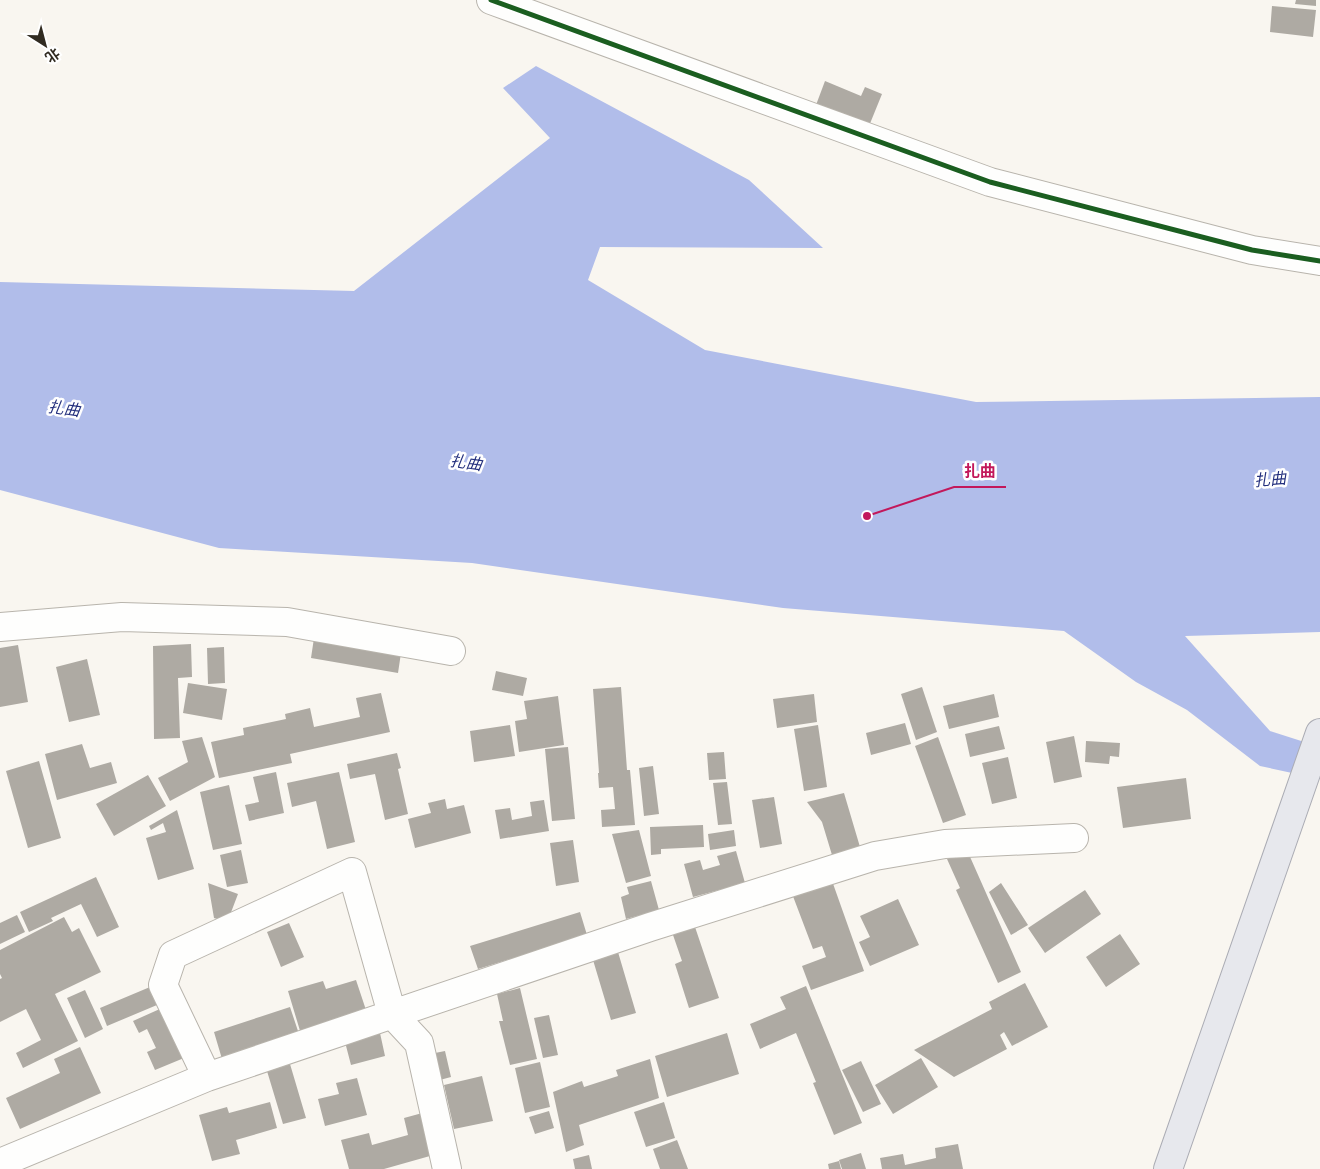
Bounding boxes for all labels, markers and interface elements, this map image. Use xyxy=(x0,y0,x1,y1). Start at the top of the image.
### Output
north arrow xyxy=(20,20,70,70)
text: 北 xyxy=(42,44,64,67)
water label: 扎曲 xyxy=(47,397,83,420)
water label: 扎曲 xyxy=(449,451,485,474)
callout: 扎曲 xyxy=(954,456,1006,487)
text: 扎曲 xyxy=(964,462,996,481)
water label: 扎曲 xyxy=(1253,468,1289,490)

